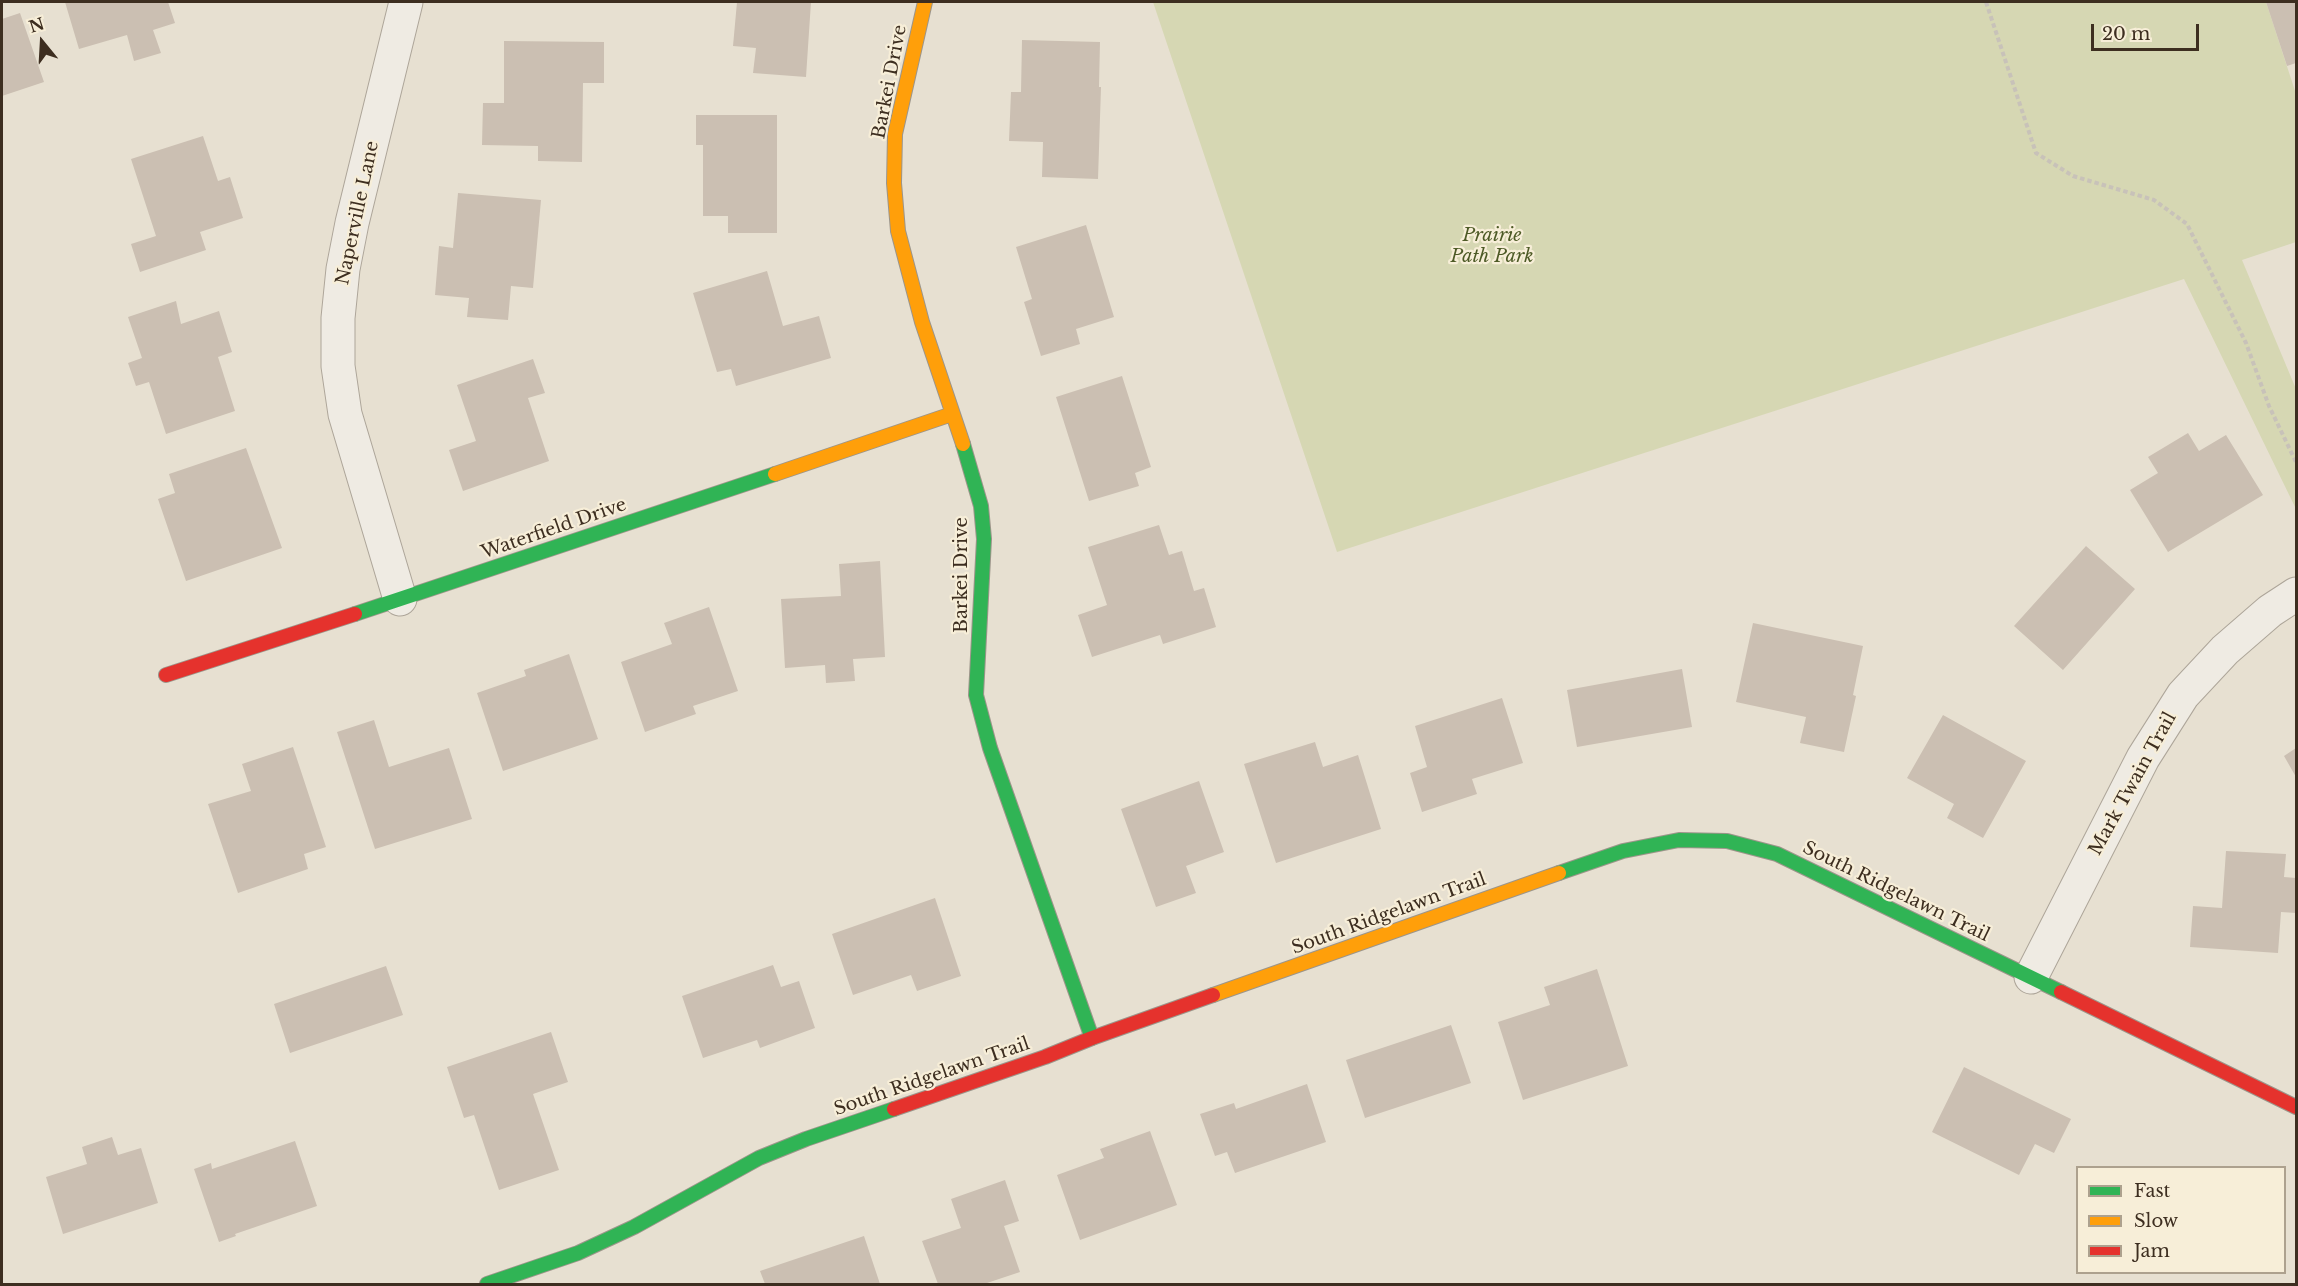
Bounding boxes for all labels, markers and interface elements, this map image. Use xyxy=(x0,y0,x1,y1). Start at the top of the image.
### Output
north arrow xyxy=(12,12,72,72)
scale bar xyxy=(2094,12,2202,50)
text: N xyxy=(26,13,47,37)
street label: Barkei Drive xyxy=(868,23,912,141)
text: 20 m xyxy=(2102,23,2150,45)
street label: Naperville Lane xyxy=(332,139,384,287)
park label: Prairie Path Park xyxy=(1451,225,1533,268)
street label: Waterfield Drive xyxy=(479,494,629,564)
street label: Barkei Drive xyxy=(951,517,973,633)
street label: Mark Twain Trail xyxy=(2085,709,2181,859)
street label: South Ridgelawn Trail xyxy=(1799,837,1993,947)
street label: South Ridgelawn Trail xyxy=(1289,869,1489,959)
street label: South Ridgelawn Trail xyxy=(831,1033,1033,1121)
legend xyxy=(2076,1166,2286,1274)
text: Fast xyxy=(2134,1180,2170,1202)
text: Slow xyxy=(2134,1210,2178,1232)
text: Jam xyxy=(2134,1240,2170,1262)

